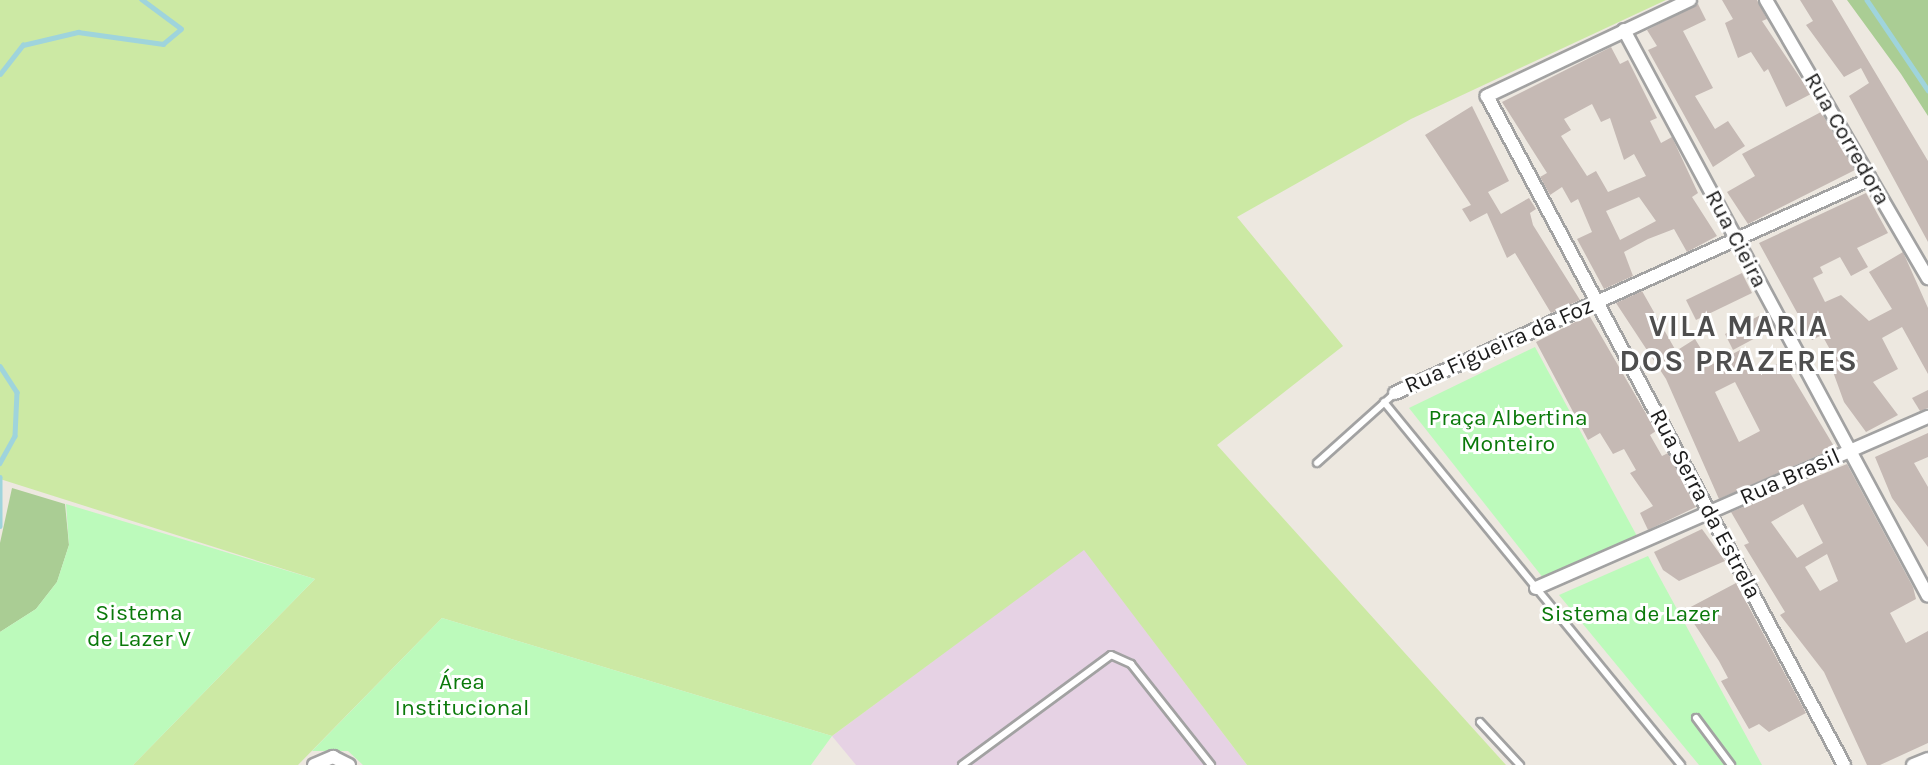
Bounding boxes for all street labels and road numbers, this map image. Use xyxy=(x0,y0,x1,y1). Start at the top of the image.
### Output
street label: Rua Corredora xyxy=(1798,68,1896,210)
street label: Rua Cieira xyxy=(1699,185,1773,293)
street label: Rua Figueira da Foz xyxy=(1400,292,1598,400)
street label: Rua Serra da Estrela xyxy=(1643,404,1767,604)
street label: Rua Brasil xyxy=(1736,443,1844,511)

